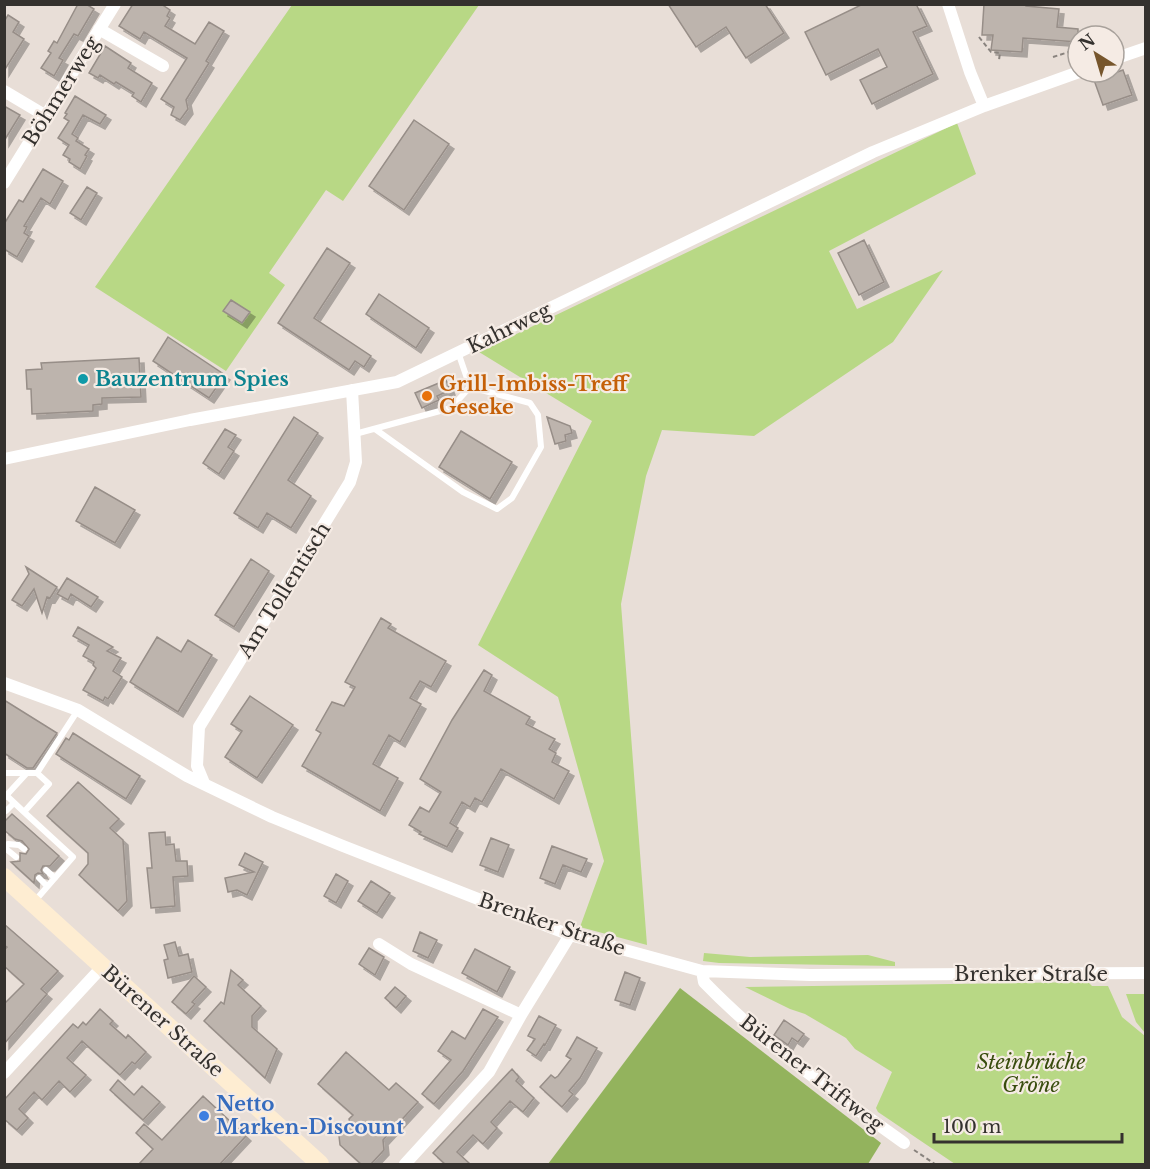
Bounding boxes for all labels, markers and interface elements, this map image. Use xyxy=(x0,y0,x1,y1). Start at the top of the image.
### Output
north arrow xyxy=(1066,24,1126,84)
text: N xyxy=(1075,30,1099,55)
street label: Böhmerweg xyxy=(18,31,105,150)
street label: Kahrweg xyxy=(463,297,556,359)
place label: Bauzentrum Spies xyxy=(95,367,289,391)
marker: Bauzentrum Spies xyxy=(76,372,90,386)
place label: Grill-Imbiss-Treff Geseke xyxy=(439,372,630,419)
marker: Grill-Imbiss-Treff Geseke xyxy=(420,389,434,403)
street label: Am Tollentisch xyxy=(232,518,335,663)
street label: Brenker Straße xyxy=(475,888,629,960)
street label: Bürener Straße xyxy=(97,960,229,1082)
street label: Brenker Straße xyxy=(954,962,1108,986)
street label: Bürener Triftweg xyxy=(735,1009,889,1137)
park label: Steinbrüche Gröne xyxy=(977,1050,1085,1097)
place label: Netto Marken-Discount xyxy=(216,1092,404,1139)
scale bar xyxy=(934,1106,1122,1144)
marker: Netto Marken-Discount xyxy=(197,1109,211,1123)
text: 100 m xyxy=(943,1116,1001,1138)

